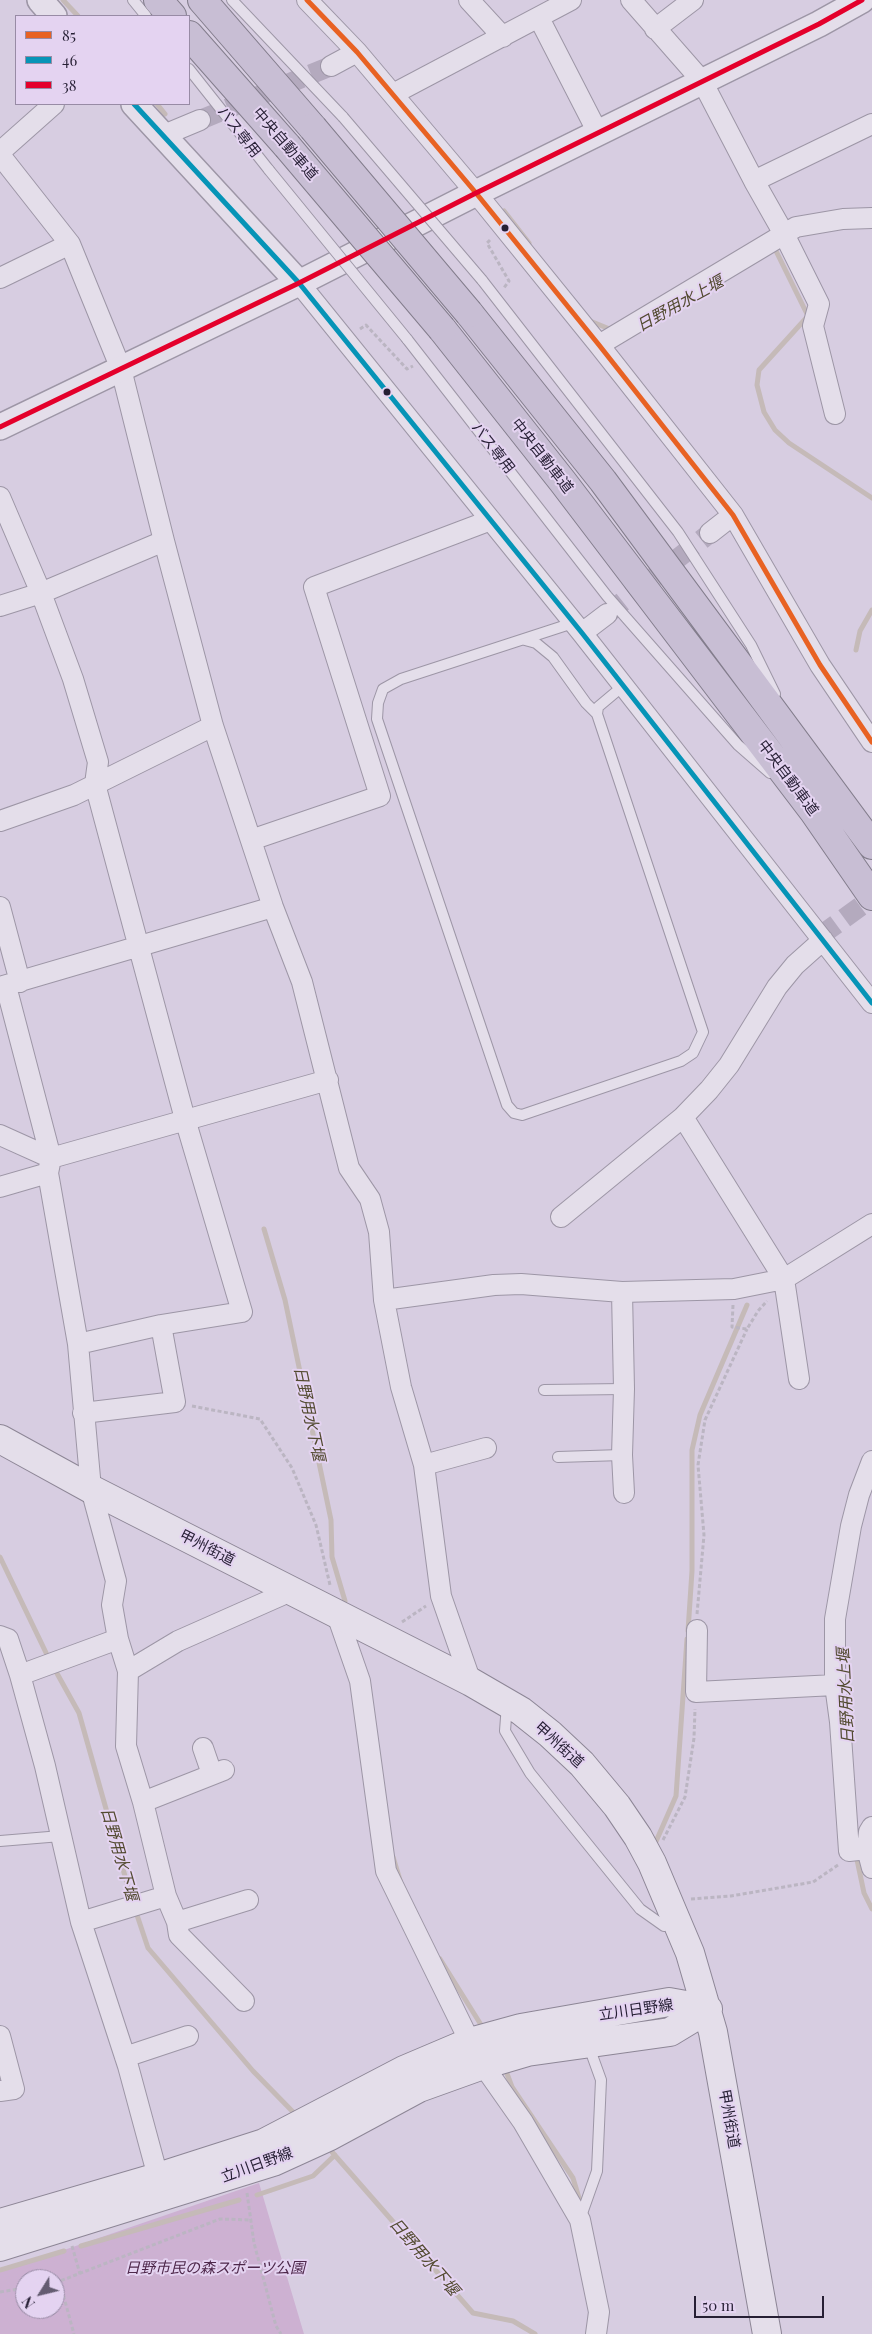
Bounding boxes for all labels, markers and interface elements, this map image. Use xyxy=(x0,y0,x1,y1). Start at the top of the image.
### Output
legend xyxy=(15,15,190,105)
text: 85 xyxy=(62,25,76,45)
text: 46 xyxy=(62,50,77,70)
text: 38 xyxy=(62,75,77,95)
street label: バス専用 xyxy=(213,103,265,161)
street label: 中央自動車道 xyxy=(249,104,321,184)
unlabelled marker xyxy=(500,223,510,233)
water label: 日野用水上堰 xyxy=(633,272,727,336)
unlabelled marker xyxy=(382,387,392,397)
street label: 中央自動車道 xyxy=(507,415,577,497)
street label: バス専用 xyxy=(467,419,519,477)
street label: 中央自動車道 xyxy=(754,737,822,819)
water label: 日野用水下堰 xyxy=(290,1365,328,1463)
street label: 甲州街道 xyxy=(176,1526,238,1570)
water label: 日野用水上堰 xyxy=(834,1648,858,1744)
street label: 甲州街道 xyxy=(531,1718,587,1772)
water label: 日野用水下堰 xyxy=(97,1805,141,1903)
street label: 立川日野線 xyxy=(598,1996,674,2024)
street label: 甲州街道 xyxy=(715,2088,743,2150)
street label: 立川日野線 xyxy=(219,2144,295,2186)
water label: 日野用水下堰 xyxy=(385,2214,463,2300)
park label: 日野市民の森スポーツ公園 xyxy=(125,2259,305,2277)
north arrow xyxy=(15,2269,65,2319)
scale bar xyxy=(697,2286,827,2318)
text: N xyxy=(18,2293,39,2312)
text: 50 m xyxy=(702,2295,734,2315)

